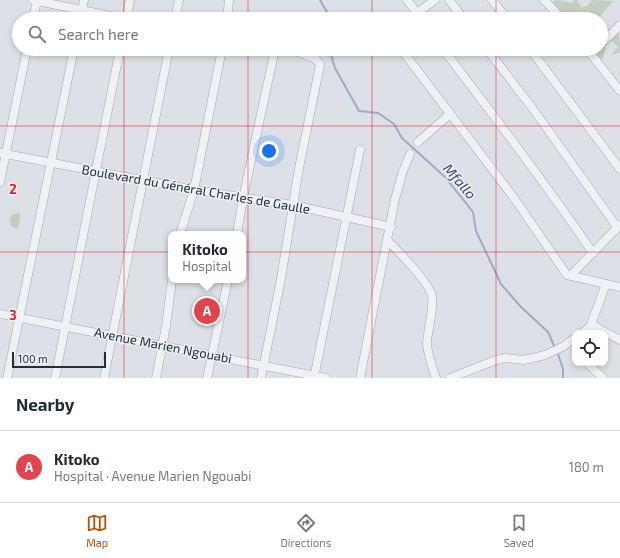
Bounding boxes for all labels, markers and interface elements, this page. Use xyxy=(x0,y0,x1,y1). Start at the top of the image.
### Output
search box xyxy=(12,12,608,56)
icon: search xyxy=(26,23,48,45)
text: Search here xyxy=(58,25,139,43)
your location xyxy=(259,141,279,161)
water label: Mfallo xyxy=(440,160,480,202)
street label: Boulevard du Général Charles de Gaulle xyxy=(81,161,311,217)
text: 2 xyxy=(9,181,17,197)
popup xyxy=(168,231,246,283)
text: Kitoko xyxy=(182,240,228,258)
text: Hospital xyxy=(182,258,232,274)
pin: A xyxy=(194,296,220,326)
text: 3 xyxy=(9,307,17,323)
street label: Avenue Marien Ngouabi xyxy=(93,324,233,366)
map controls xyxy=(572,330,608,366)
button: locate xyxy=(572,330,608,366)
scale bar xyxy=(12,350,106,369)
text: 100 m xyxy=(18,352,48,365)
text: Nearby xyxy=(16,394,74,414)
text: Kitoko xyxy=(54,450,100,468)
text: A xyxy=(25,459,33,475)
text: 180 m xyxy=(569,459,604,475)
text: Hospital · Avenue Marien Ngouabi xyxy=(54,468,251,484)
tab: Map xyxy=(86,512,108,549)
tab: Directions xyxy=(281,512,331,549)
tab: Saved xyxy=(504,512,534,549)

